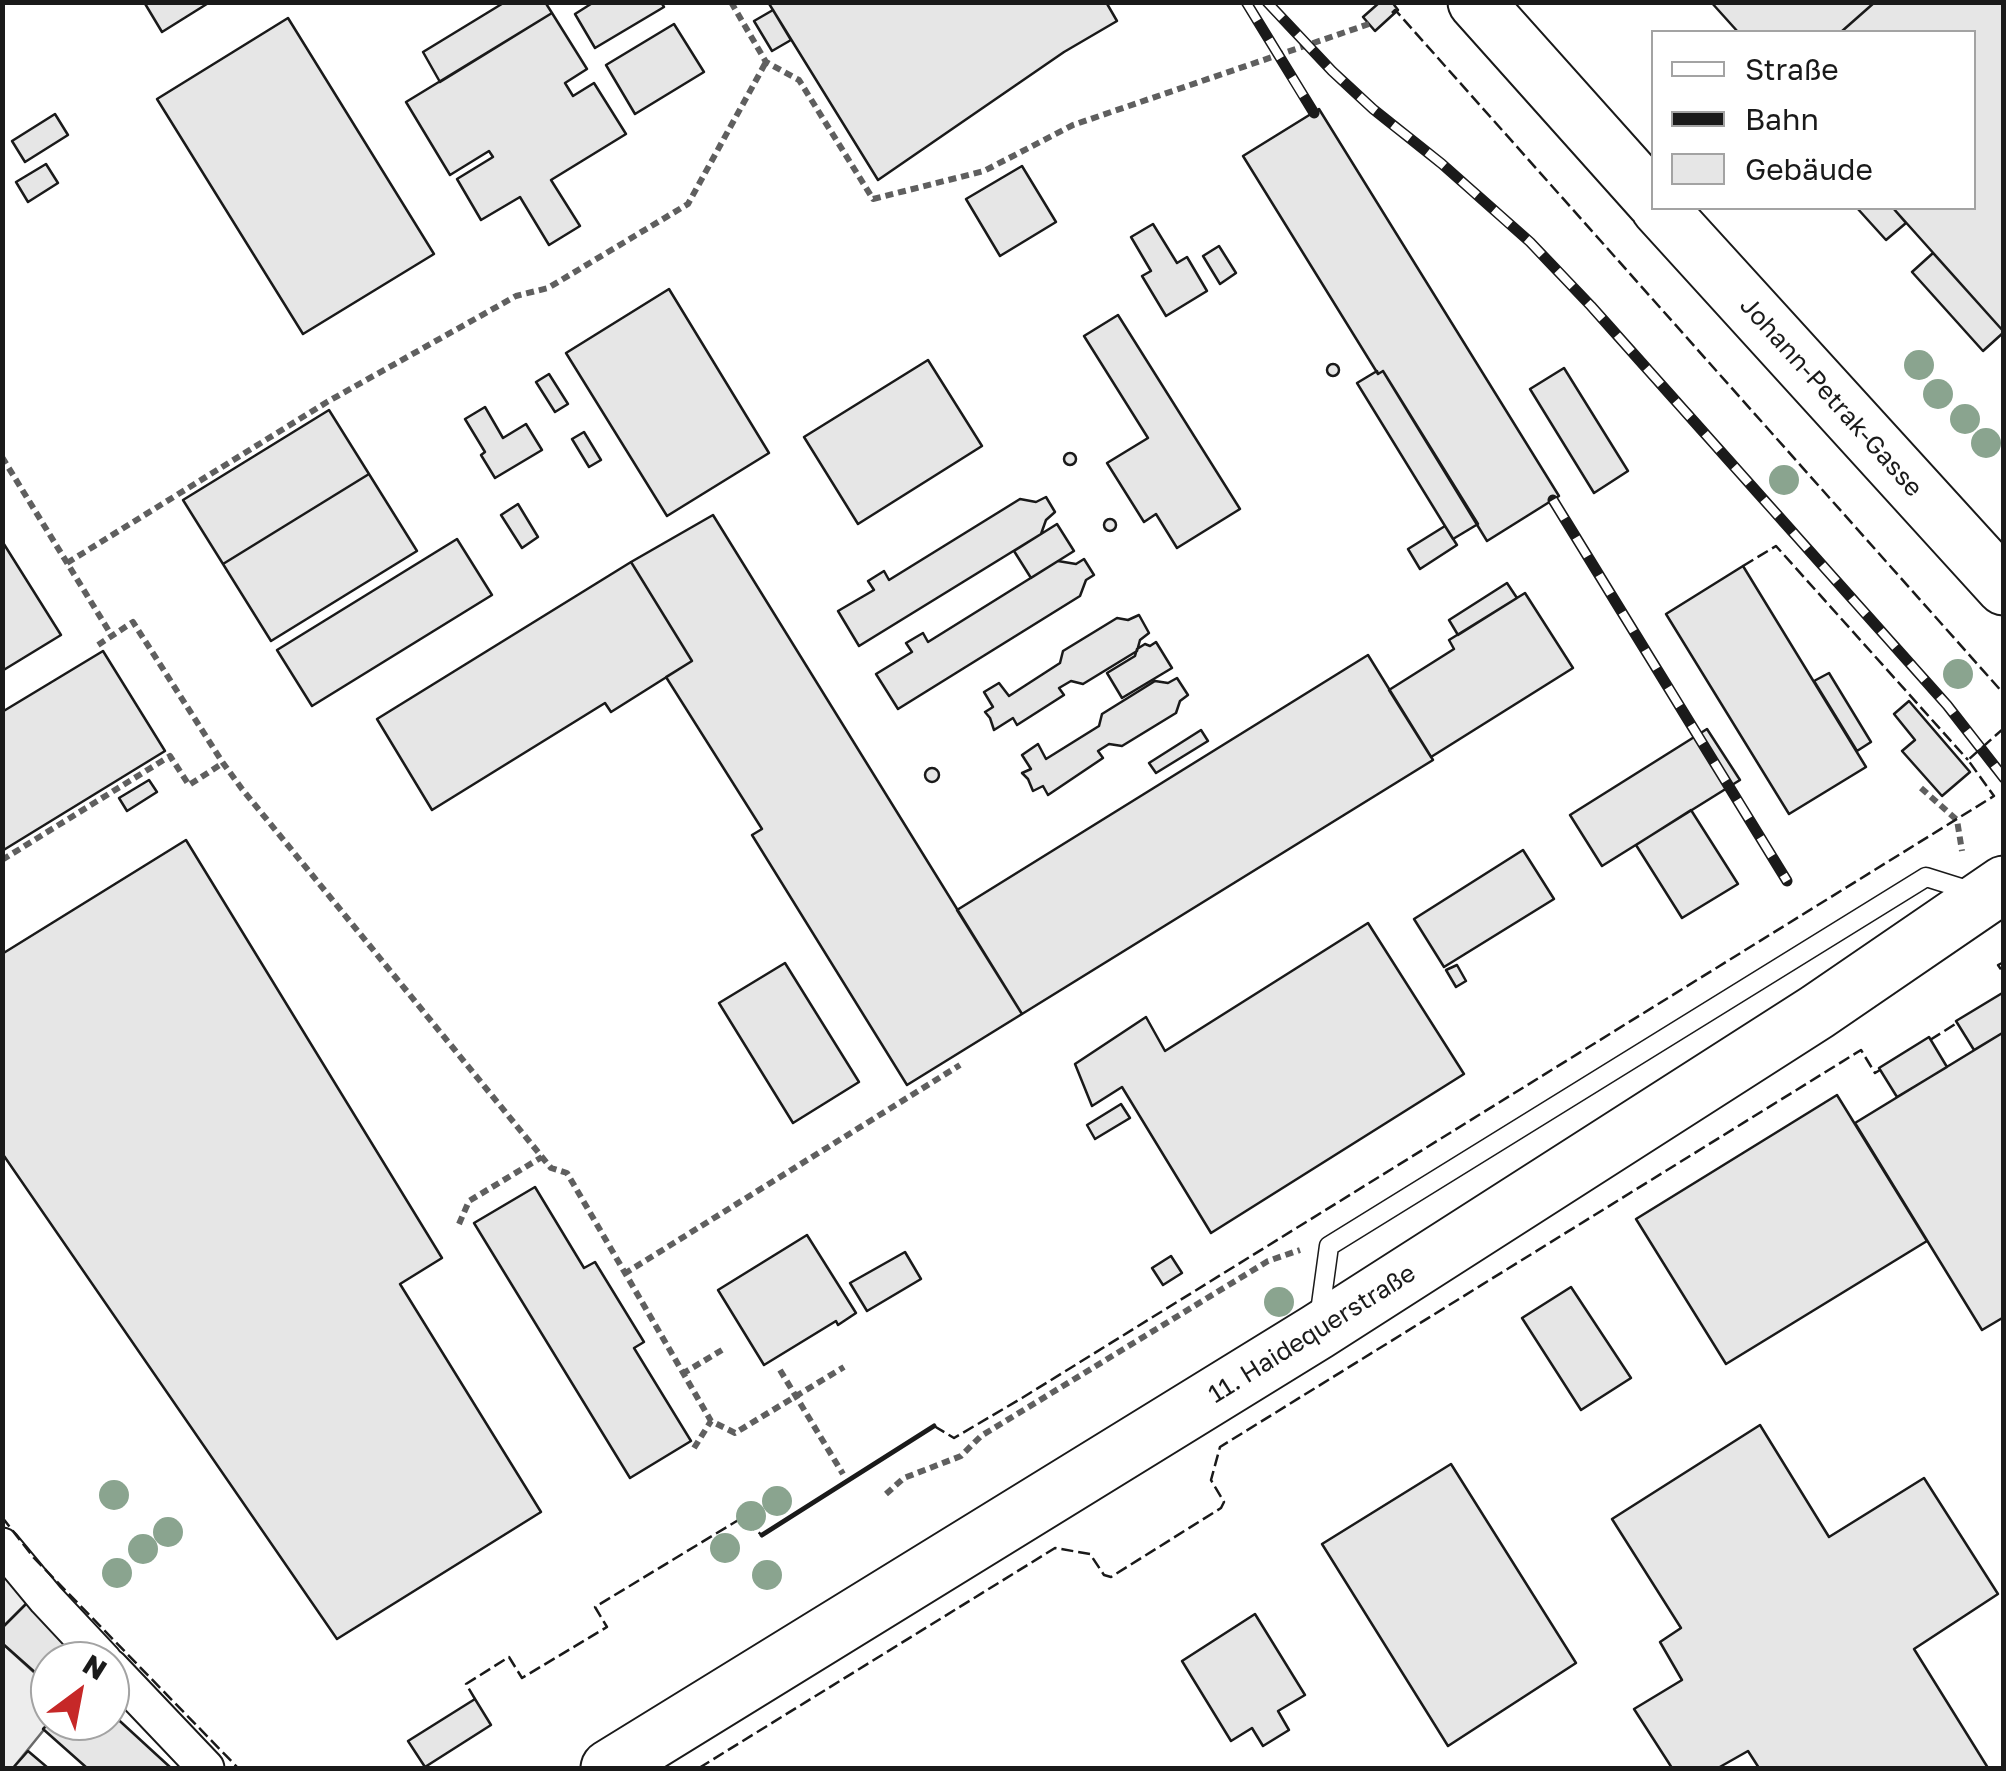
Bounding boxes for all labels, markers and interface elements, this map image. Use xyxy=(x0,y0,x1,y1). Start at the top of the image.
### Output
legend xyxy=(1651,30,1976,210)
text: Straße xyxy=(1745,51,1839,87)
text: Bahn xyxy=(1745,101,1819,137)
text: Gebäude xyxy=(1745,151,1873,187)
street label: Johann-Petrak-Gasse xyxy=(1733,291,1929,503)
street label: 11. Haidequerstraße xyxy=(1203,1258,1421,1410)
north arrow xyxy=(30,1641,130,1741)
text: N xyxy=(77,1647,113,1686)

